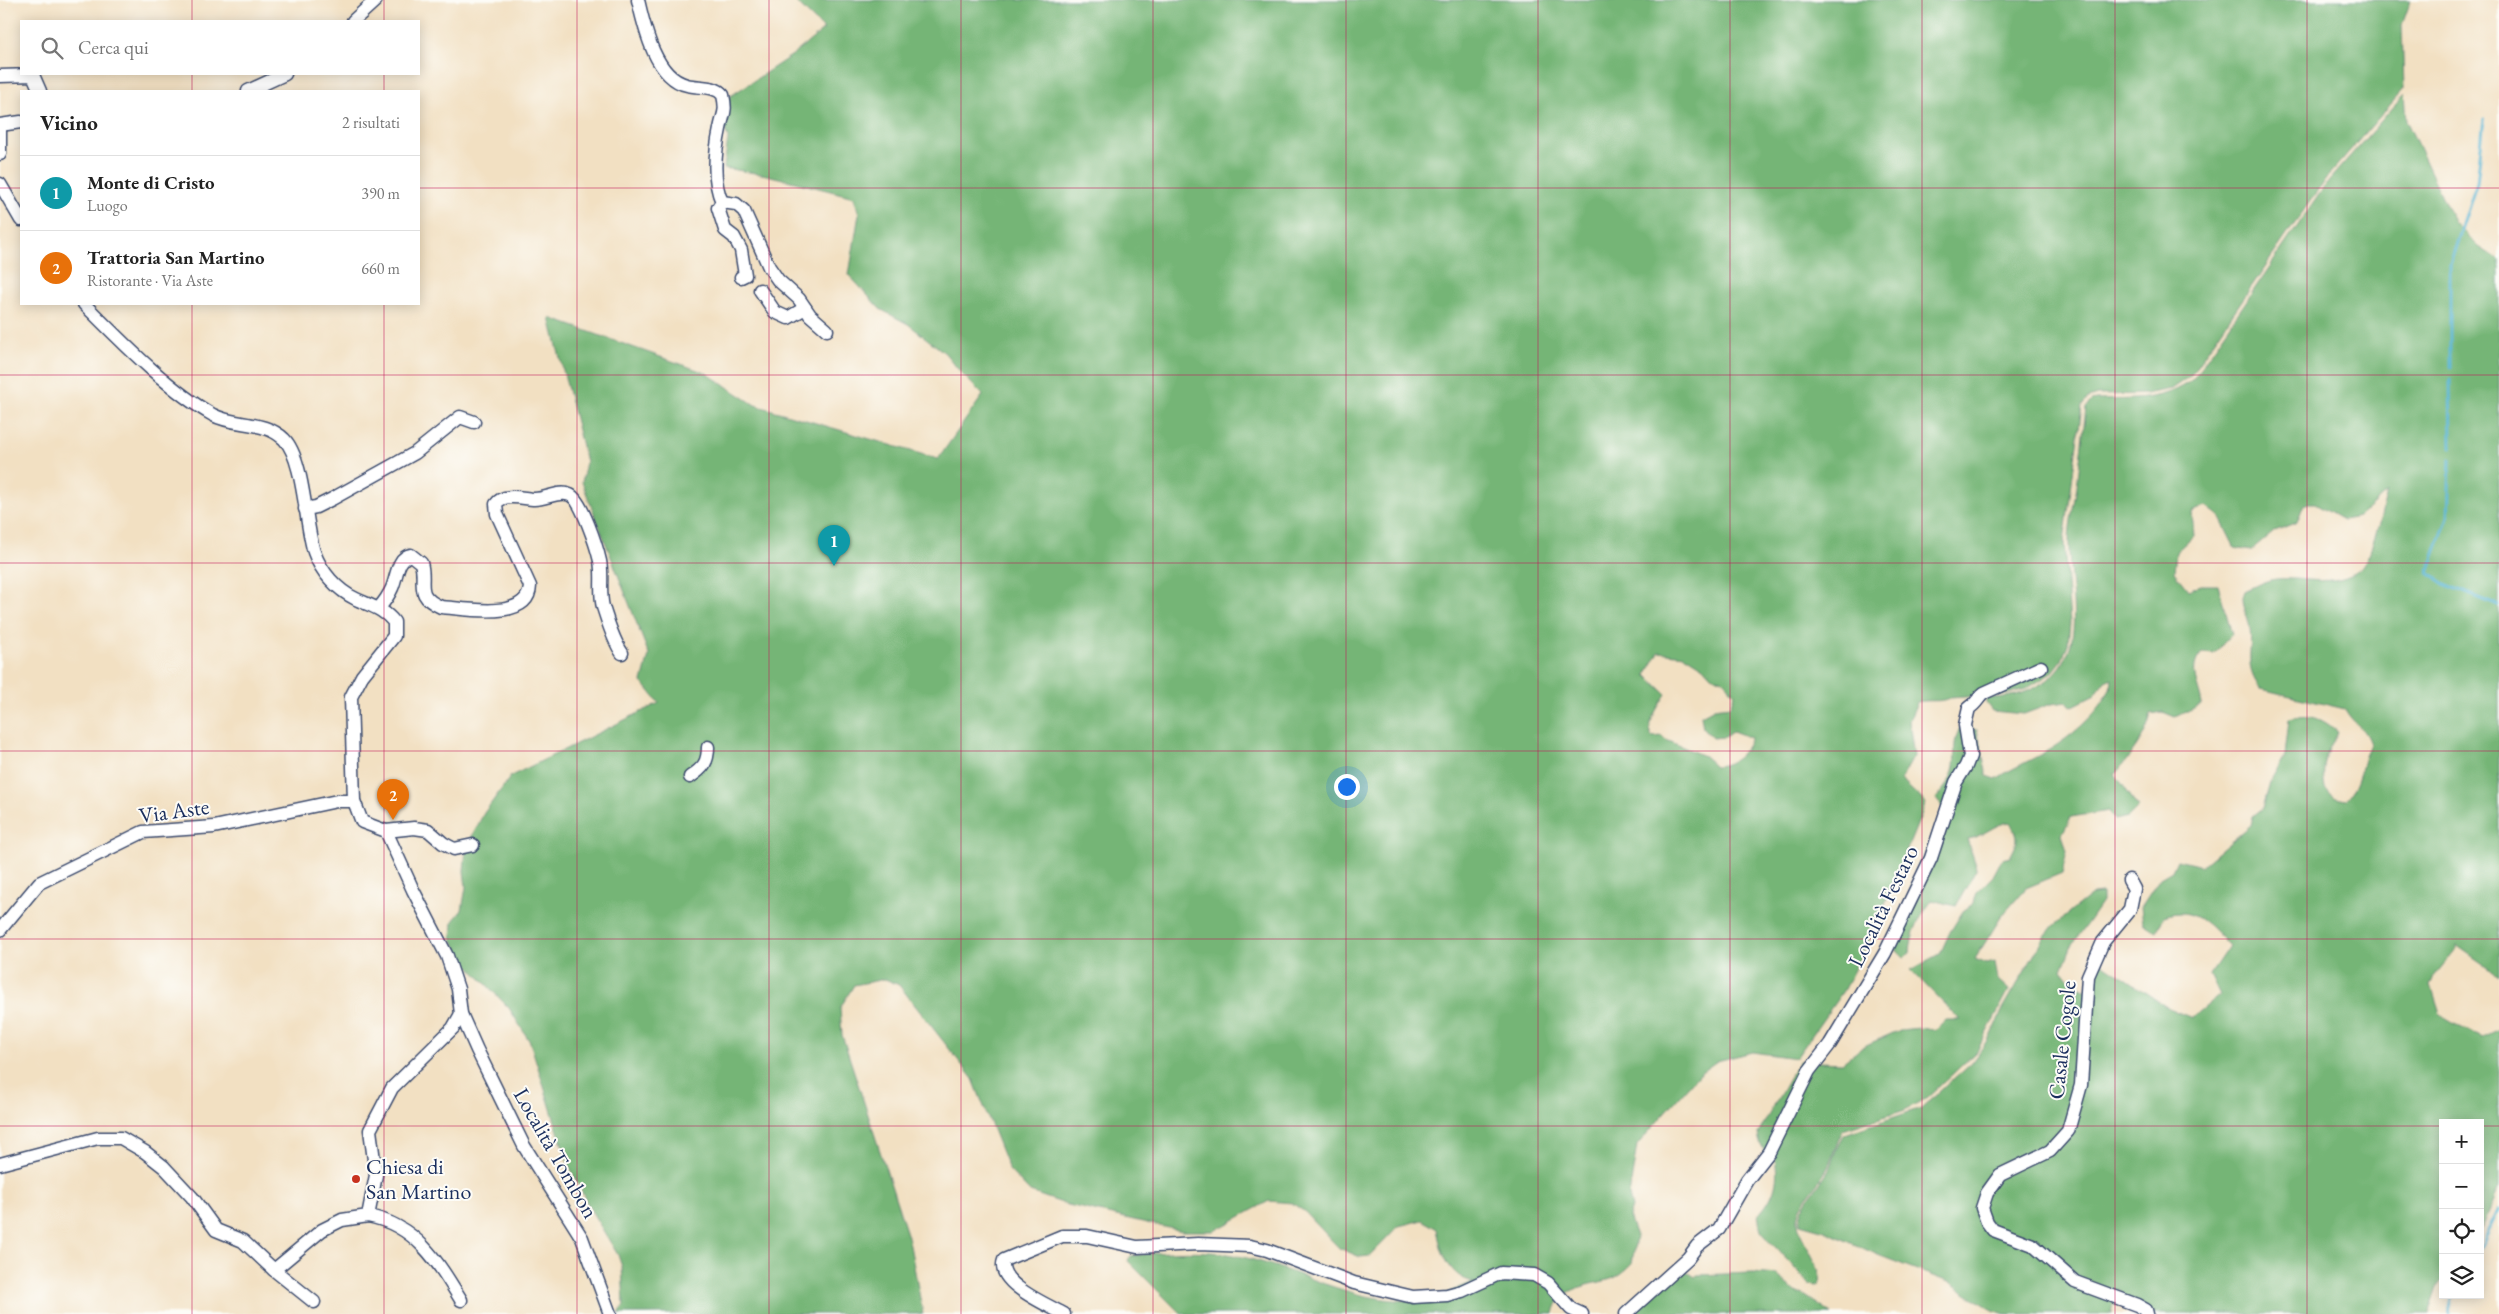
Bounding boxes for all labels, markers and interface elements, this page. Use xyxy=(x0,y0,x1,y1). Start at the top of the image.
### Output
search box xyxy=(20,20,420,75)
icon: search xyxy=(38,34,66,62)
text: Cerca qui xyxy=(78,35,149,60)
text: Vicino xyxy=(40,109,98,136)
text: 2 risultati xyxy=(342,112,400,133)
text: Monte di Cristo xyxy=(87,170,215,195)
text: 1 xyxy=(52,183,60,204)
text: 390 m xyxy=(361,183,400,204)
text: Luogo xyxy=(87,195,128,216)
text: Trattoria San Martino xyxy=(87,245,265,270)
text: 2 xyxy=(52,258,60,279)
text: 660 m xyxy=(361,258,400,279)
text: Ristorante · Via Aste xyxy=(87,270,213,291)
pin: 1 xyxy=(818,525,850,566)
your location xyxy=(1334,774,1360,800)
pin: 2 xyxy=(377,779,409,820)
street label: Via Aste xyxy=(137,792,211,830)
street label: Località Festaro xyxy=(1841,840,1925,972)
street label: Casale Cogole xyxy=(2041,979,2083,1101)
street label: Località Tombon xyxy=(507,1082,605,1224)
map controls xyxy=(2439,1119,2484,1299)
button: + xyxy=(2439,1119,2484,1164)
place label: Chiesa di San Martino xyxy=(366,1152,471,1206)
button: − xyxy=(2439,1164,2484,1209)
marker: Chiesa di San Martino xyxy=(350,1173,362,1185)
button: locate xyxy=(2439,1209,2484,1254)
button: layers xyxy=(2439,1254,2484,1299)

